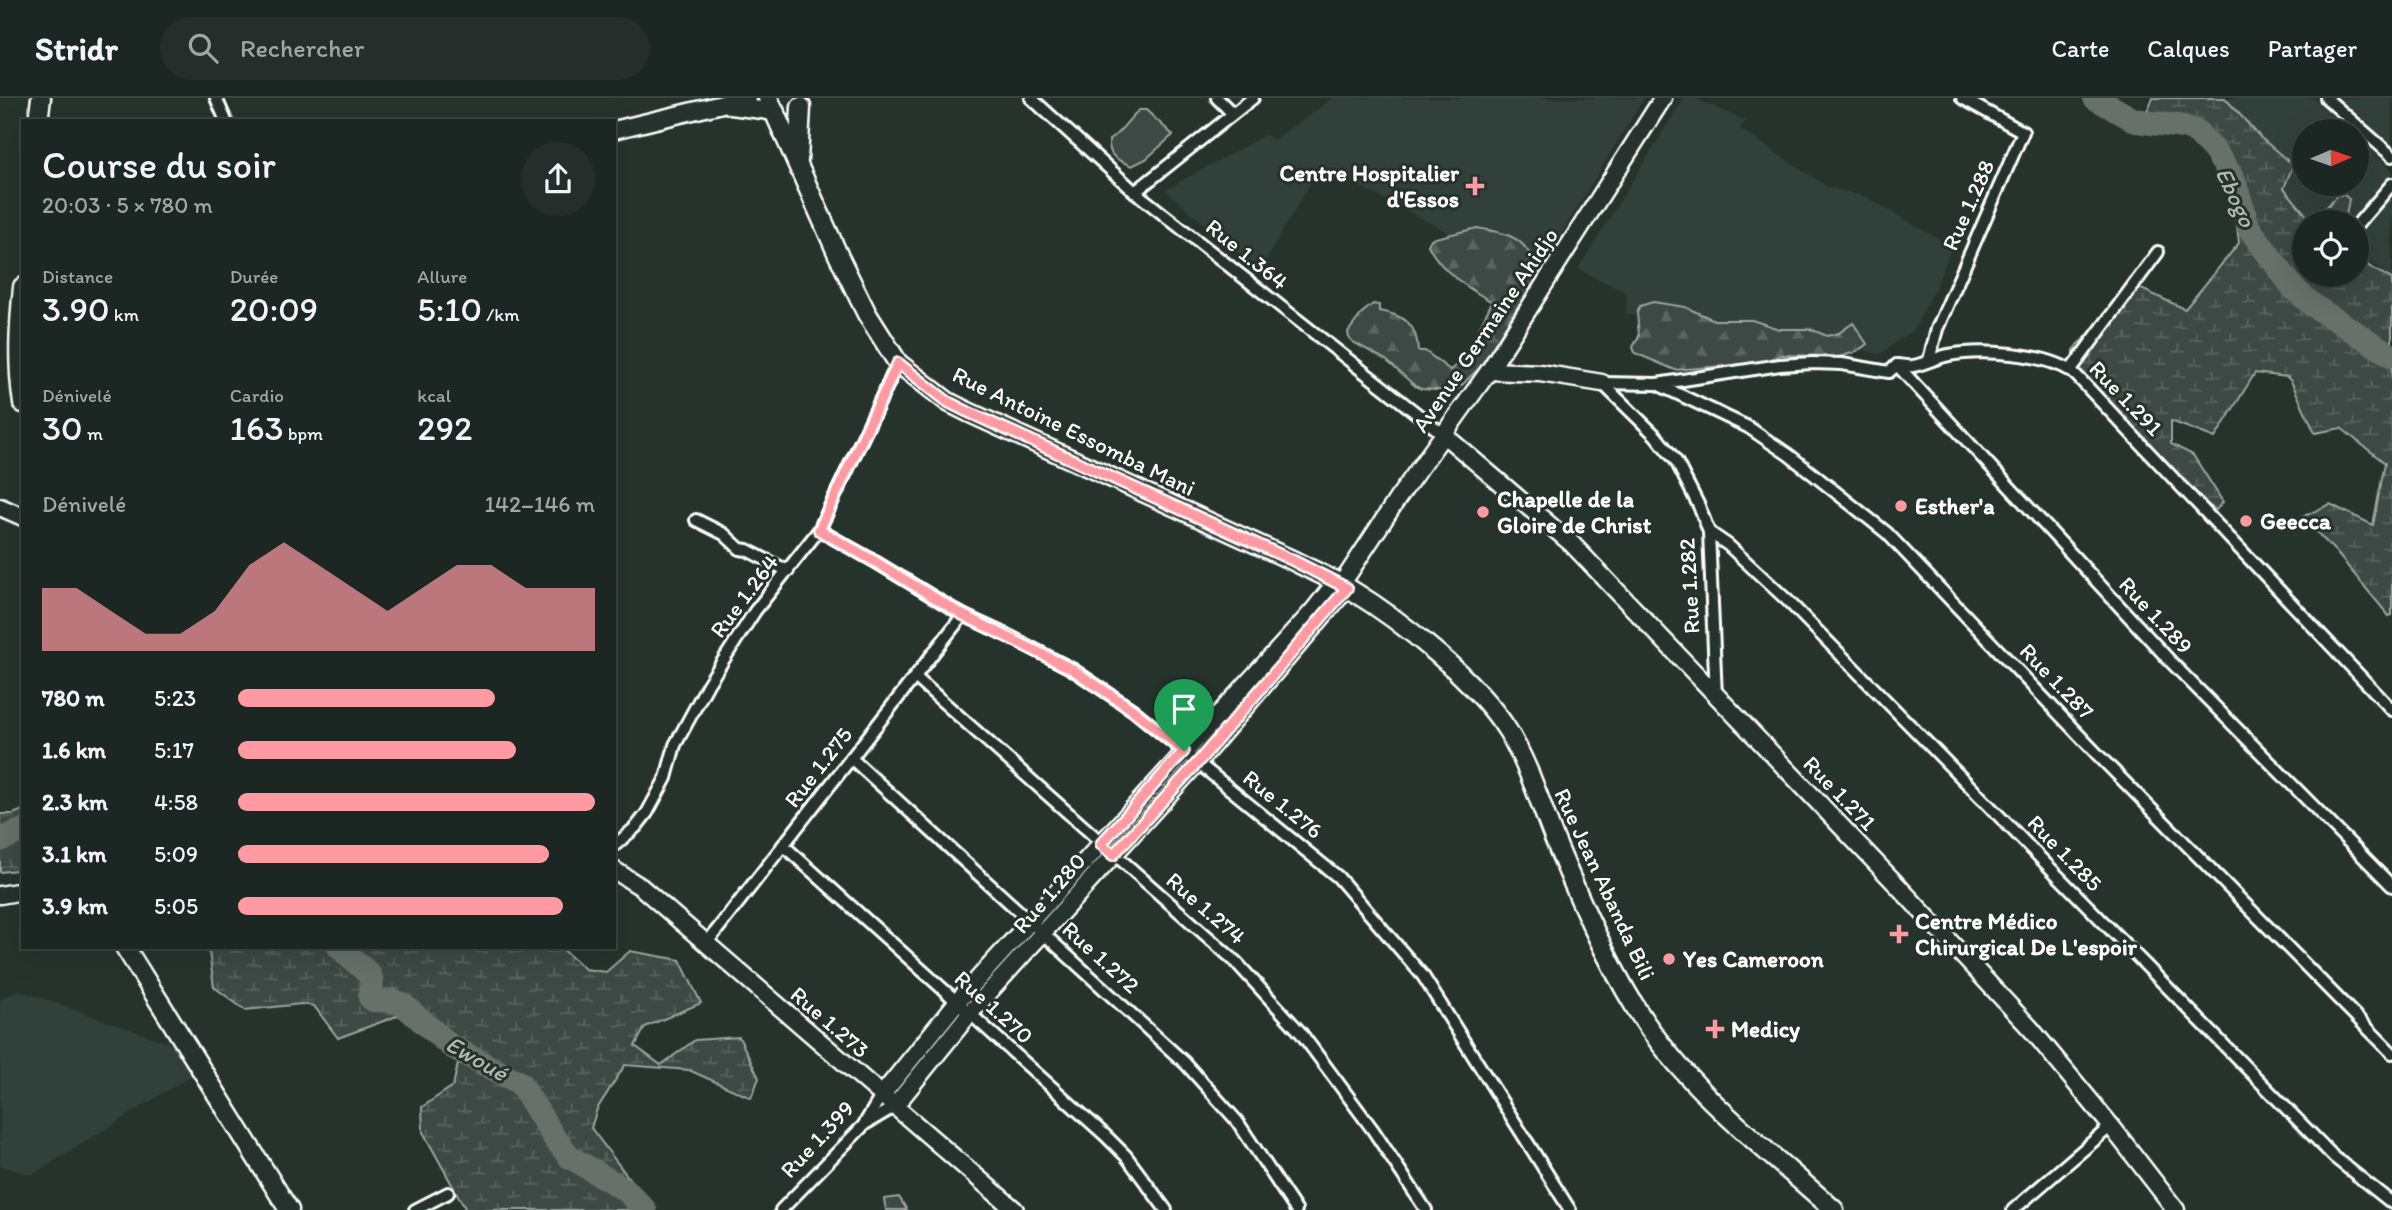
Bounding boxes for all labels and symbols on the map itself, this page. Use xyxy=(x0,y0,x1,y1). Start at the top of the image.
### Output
north arrow xyxy=(2292,119,2370,196)
street label: Rue 1.288 xyxy=(1936,155,2000,255)
place label: Centre Hospitalier d'Essos xyxy=(1279,159,1459,213)
water label: Ebogo xyxy=(2210,163,2263,232)
marker: Centre Hospitalier d'Essos xyxy=(1465,176,1485,196)
street label: Rue 1.364 xyxy=(1200,212,1294,296)
street label: Avenue Germaine Ahidjo xyxy=(1406,222,1564,438)
street label: Rue 1.291 xyxy=(2083,355,2169,442)
street label: Rue Antoine Essomba Mani xyxy=(948,360,1200,502)
place label: Chapelle de la Gloire de Christ xyxy=(1497,485,1652,539)
place label: Esther'a xyxy=(1915,492,1995,520)
marker: Esther'a xyxy=(1893,498,1909,514)
marker: Chapelle de la Gloire de Christ xyxy=(1475,504,1491,520)
place label: Geecca xyxy=(2260,507,2332,535)
marker: Geecca xyxy=(2238,513,2254,529)
street label: Rue 1.282 xyxy=(1673,537,1705,635)
street label: Rue 1.264 xyxy=(704,549,785,643)
street label: Rue 1.289 xyxy=(2113,570,2199,660)
street label: Rue 1.287 xyxy=(2014,637,2100,725)
pin xyxy=(1154,679,1214,751)
street label: Rue 1.275 xyxy=(778,721,858,813)
street label: Rue 1.271 xyxy=(1798,750,1883,836)
street label: Rue 1.276 xyxy=(1237,763,1329,845)
street label: Rue Jean Abanda Bili xyxy=(1548,784,1662,984)
street label: Rue 1.285 xyxy=(2022,809,2108,897)
street label: Rue 1.280 xyxy=(1006,847,1092,939)
street label: Rue 1.274 xyxy=(1160,866,1252,950)
place label: Centre Médico Chirurgical De L'espoir xyxy=(1915,907,2138,961)
street label: Rue 1.272 xyxy=(1056,915,1146,999)
marker: Centre Médico Chirurgical De L'espoir xyxy=(1889,924,1909,944)
place label: Yes Cameroon xyxy=(1682,945,1825,973)
marker: Yes Cameroon xyxy=(1661,951,1677,967)
street label: Rue 1.270 xyxy=(949,964,1039,1050)
street label: Rue 1.273 xyxy=(785,980,875,1064)
place label: Medicy xyxy=(1731,1015,1800,1043)
marker: Medicy xyxy=(1705,1019,1725,1039)
water label: Ewoué xyxy=(441,1029,514,1088)
street label: Rue 1.399 xyxy=(774,1094,860,1184)

